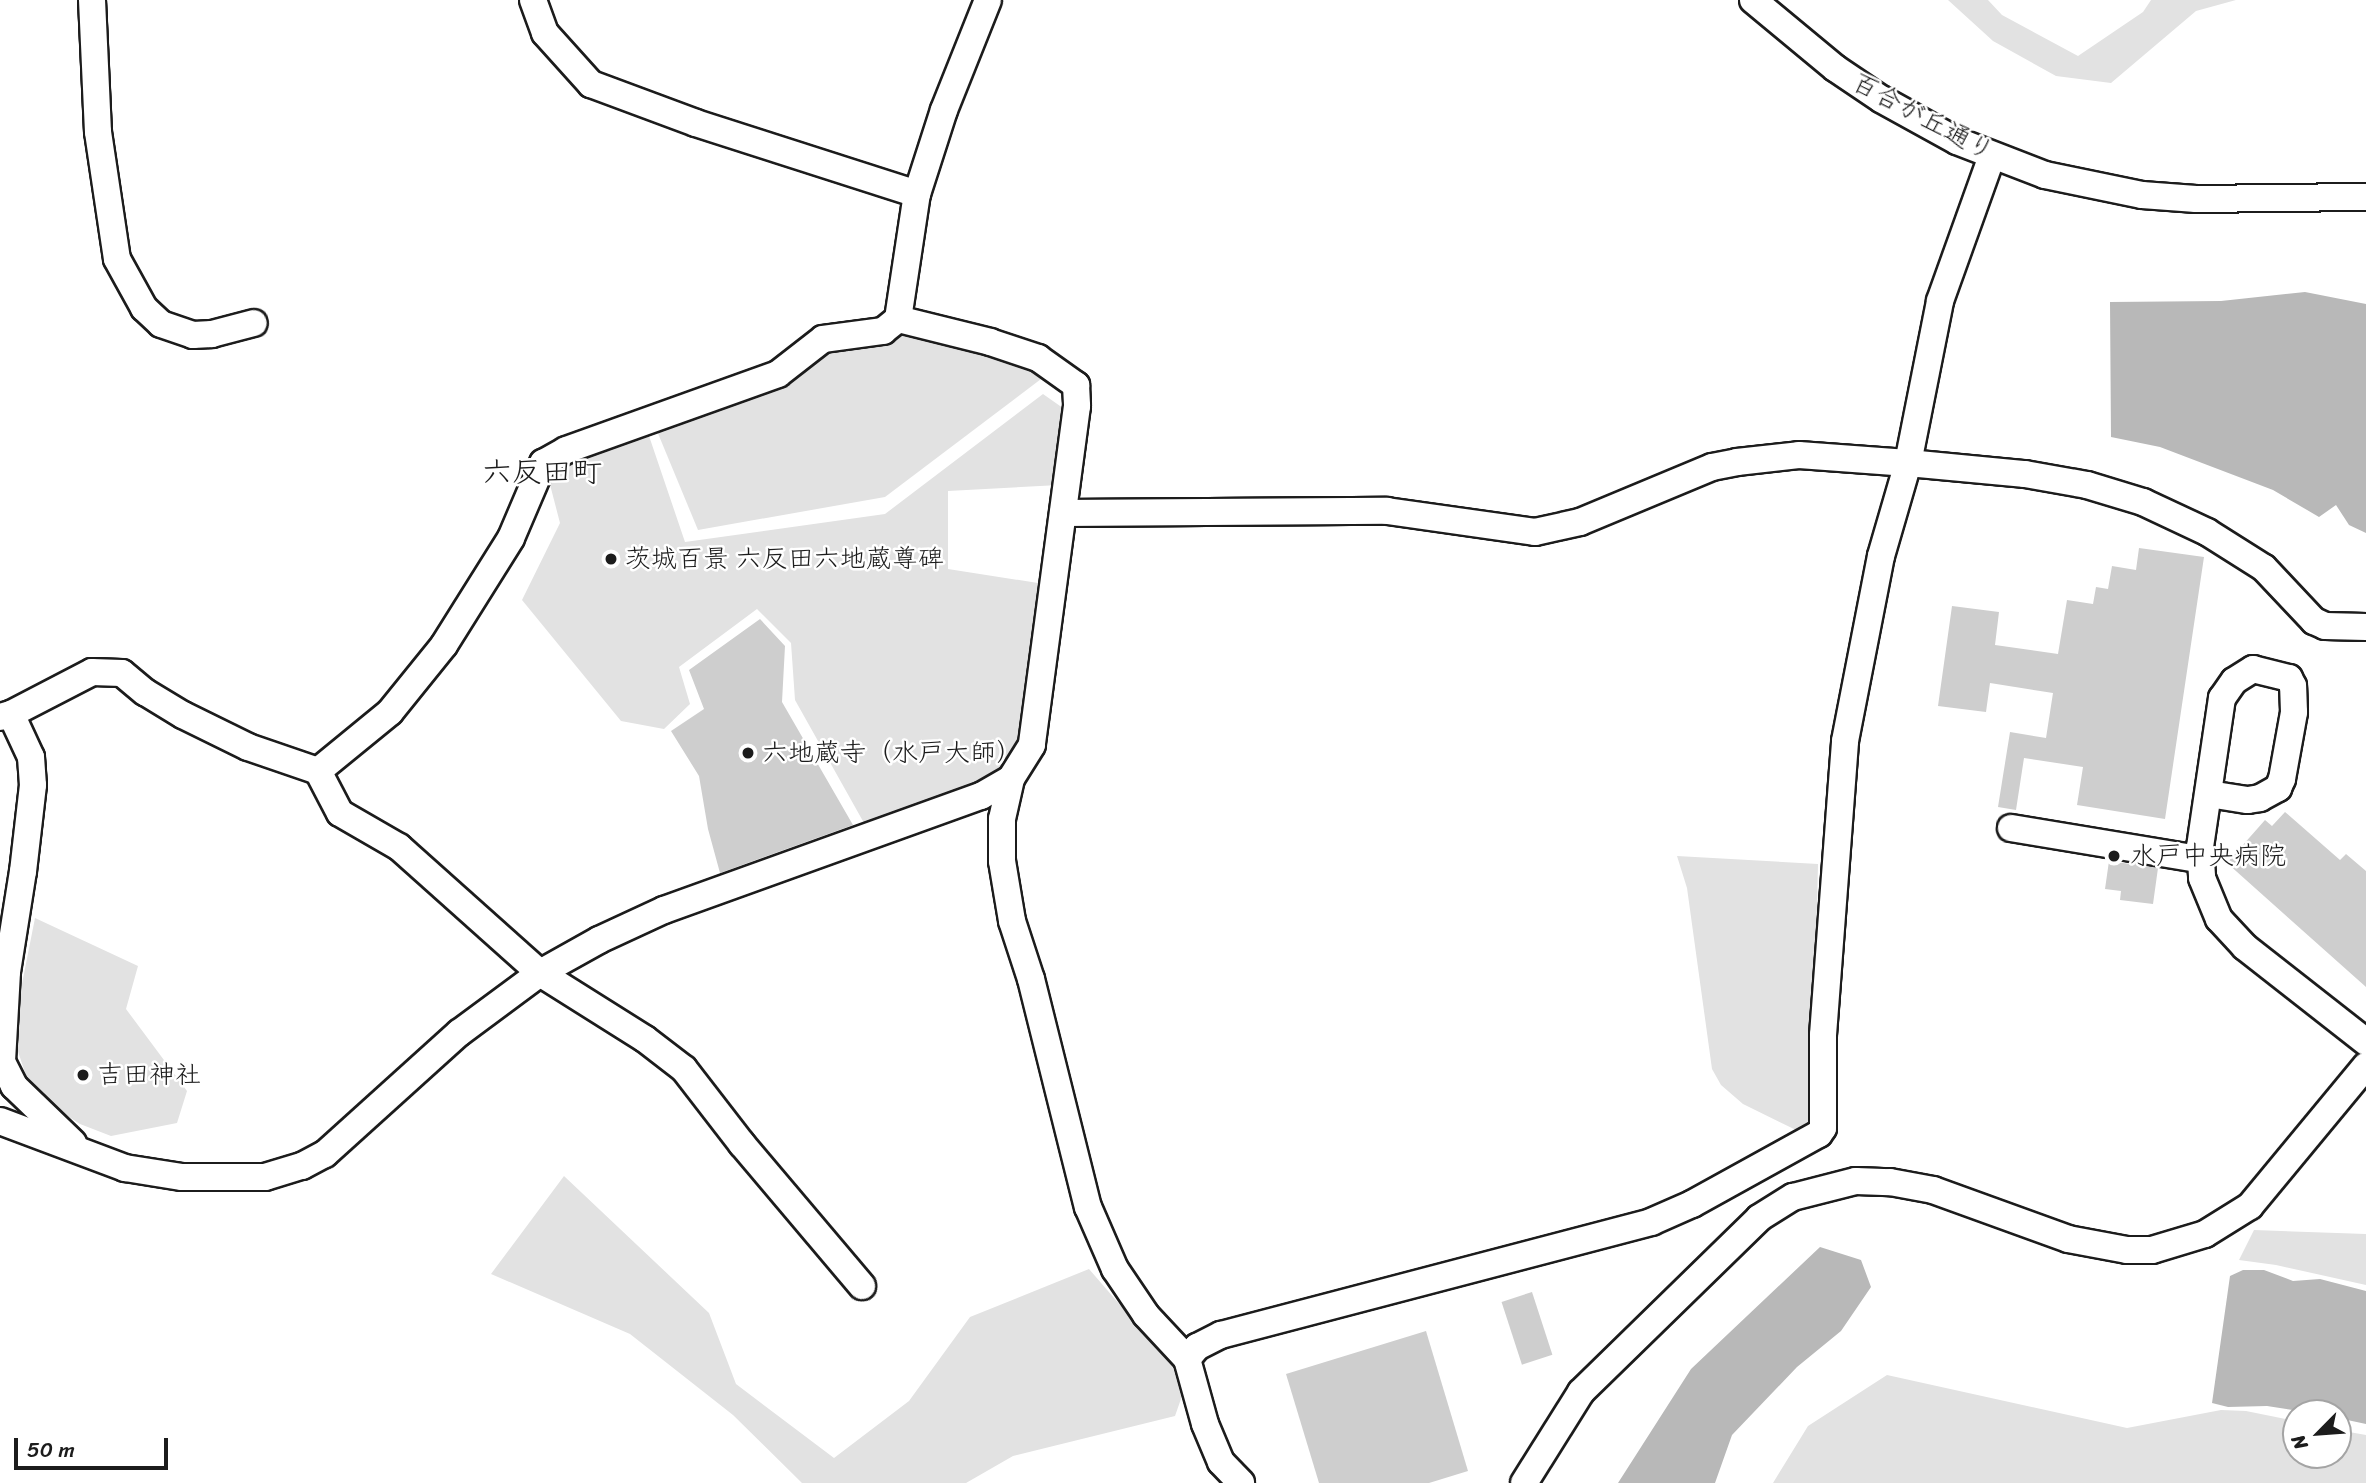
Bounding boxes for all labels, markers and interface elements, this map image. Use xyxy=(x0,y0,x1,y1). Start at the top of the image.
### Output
street label: 百合が丘通り xyxy=(1847,67,1999,167)
district label: 六反田町 xyxy=(482,454,602,490)
place label: 茨城百景 六反田六地蔵尊碑 xyxy=(625,543,944,575)
marker: 茨城百景 六反田六地蔵尊碑 xyxy=(603,551,619,567)
place label: 六地蔵寺（水戸大師） xyxy=(762,737,1022,769)
marker: 六地蔵寺（水戸大師） xyxy=(740,745,756,761)
place label: 水戸中央病院 xyxy=(2130,840,2286,872)
marker: 水戸中央病院 xyxy=(2104,846,2124,866)
place label: 吉田神社 xyxy=(97,1059,201,1091)
marker: 吉田神社 xyxy=(75,1067,91,1083)
north arrow xyxy=(2282,1399,2352,1469)
scale bar xyxy=(18,1424,172,1468)
text: N xyxy=(2282,1429,2317,1455)
text: 50 m xyxy=(27,1431,75,1469)

